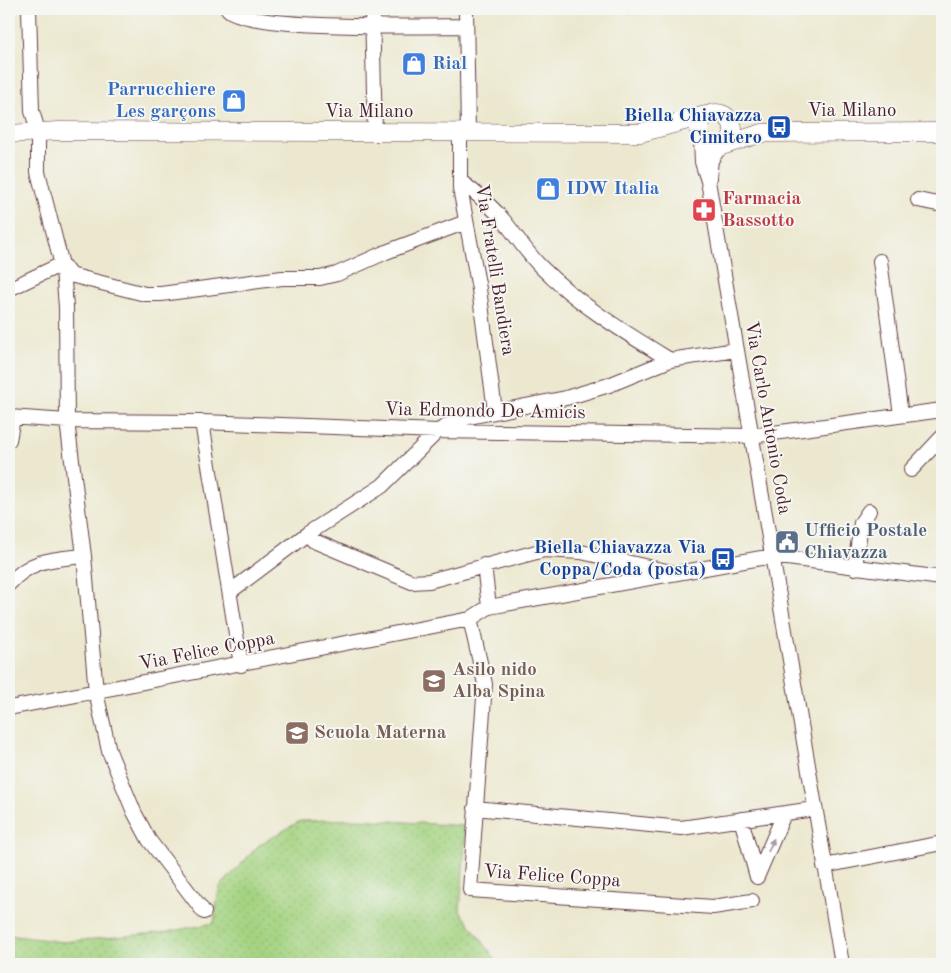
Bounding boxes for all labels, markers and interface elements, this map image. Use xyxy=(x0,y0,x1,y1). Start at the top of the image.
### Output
shop icon: Rial xyxy=(401,51,427,77)
place label: Rial xyxy=(432,55,467,74)
place label: Parrucchiere Les garçons xyxy=(107,81,216,122)
shop icon: Parrucchiere Les garçons xyxy=(221,88,247,114)
street label: Via Milano xyxy=(808,102,896,121)
street label: Via Milano xyxy=(325,103,413,122)
place label: Biella Chiavazza Cimitero xyxy=(624,107,762,148)
bus stop icon: Biella Chiavazza Cimitero xyxy=(766,114,792,140)
shop icon: IDW Italia xyxy=(535,176,561,202)
place label: IDW Italia xyxy=(566,180,660,199)
street label: Via Fratelli Bandiera xyxy=(471,183,517,358)
place label: Farmacia Bassotto xyxy=(722,190,801,231)
pharmacy icon: Farmacia Bassotto xyxy=(691,197,717,223)
street label: Via Carlo Antonio Coda xyxy=(741,320,793,517)
street label: Via Edmondo De Amicis xyxy=(384,401,586,423)
place label: Ufficio Postale Chiavazza xyxy=(804,522,927,563)
public building icon: Ufficio Postale Chiavazza xyxy=(774,529,800,555)
place label: Biella Chiavazza Via Coppa/Coda (posta) xyxy=(534,539,706,580)
bus stop icon: Biella Chiavazza Via Coppa/Coda (posta) xyxy=(710,546,736,572)
street label: Via Felice Coppa xyxy=(138,629,277,674)
place label: Asilo nido Alba Spina xyxy=(452,661,545,702)
school or university icon: Asilo nido Alba Spina xyxy=(421,668,447,694)
school or university icon: Scuola Materna xyxy=(284,720,310,746)
place label: Scuola Materna xyxy=(314,724,447,743)
one-way arrow xyxy=(767,838,775,852)
street label: Via Felice Coppa xyxy=(483,863,622,891)

